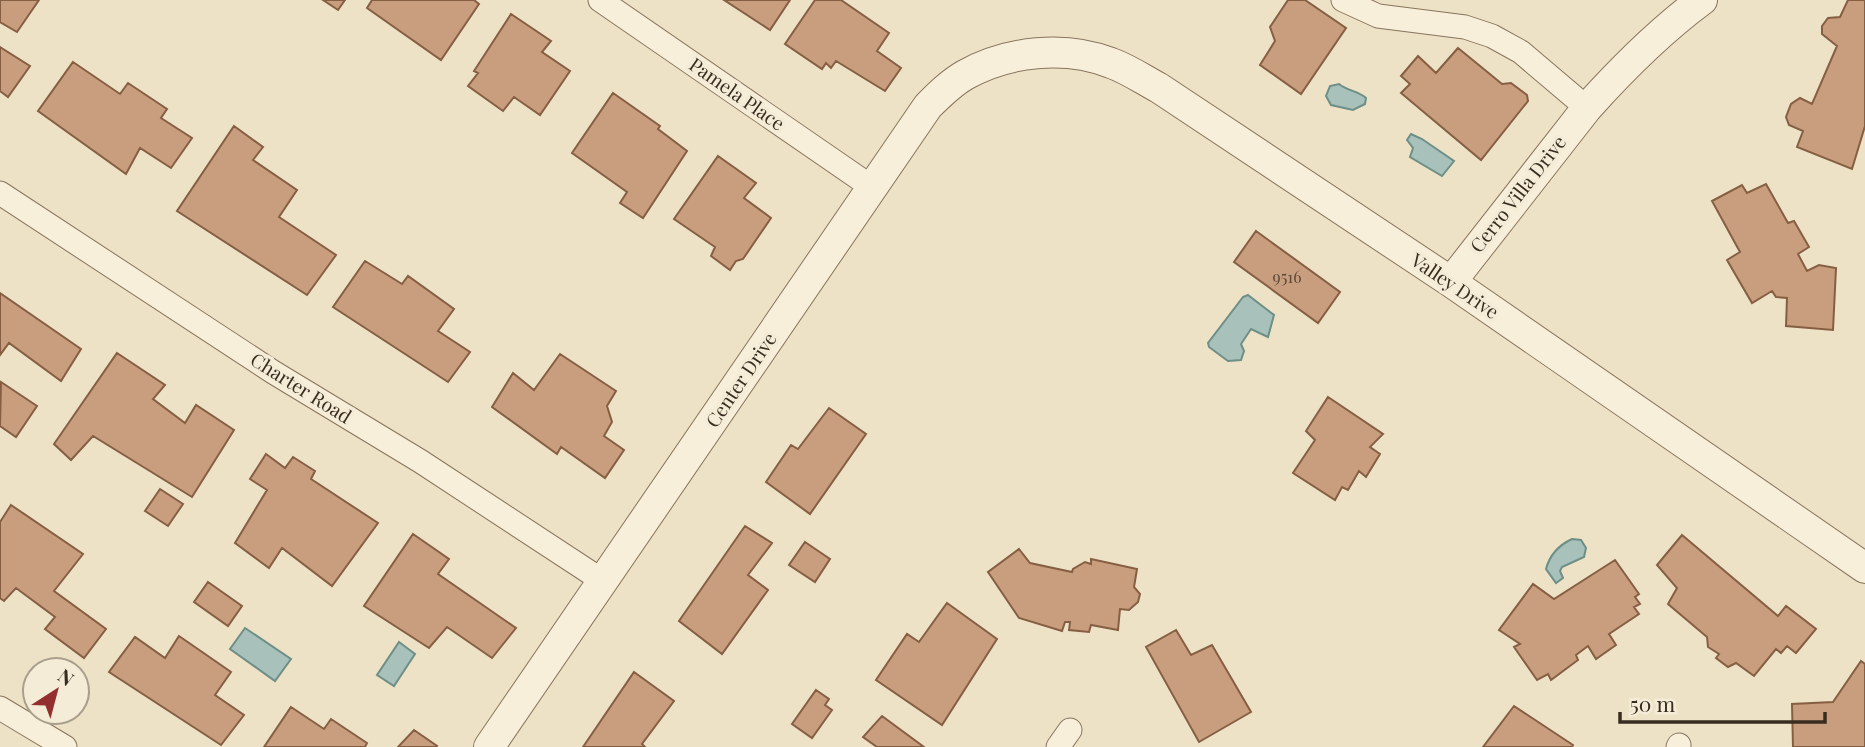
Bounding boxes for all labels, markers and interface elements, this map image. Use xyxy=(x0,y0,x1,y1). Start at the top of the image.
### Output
street label: Pamela Place xyxy=(685,51,791,136)
street label: Cerro Villa Drive xyxy=(1463,129,1571,257)
street label: Valley Drive xyxy=(1406,246,1505,324)
house number: 9516 xyxy=(1273,266,1301,287)
street label: Center Drive xyxy=(699,327,782,432)
street label: Charter Road xyxy=(246,346,357,429)
north arrow xyxy=(21,656,91,726)
text: N xyxy=(53,662,80,691)
scale bar xyxy=(1620,680,1825,724)
text: 50 m xyxy=(1630,689,1676,717)

